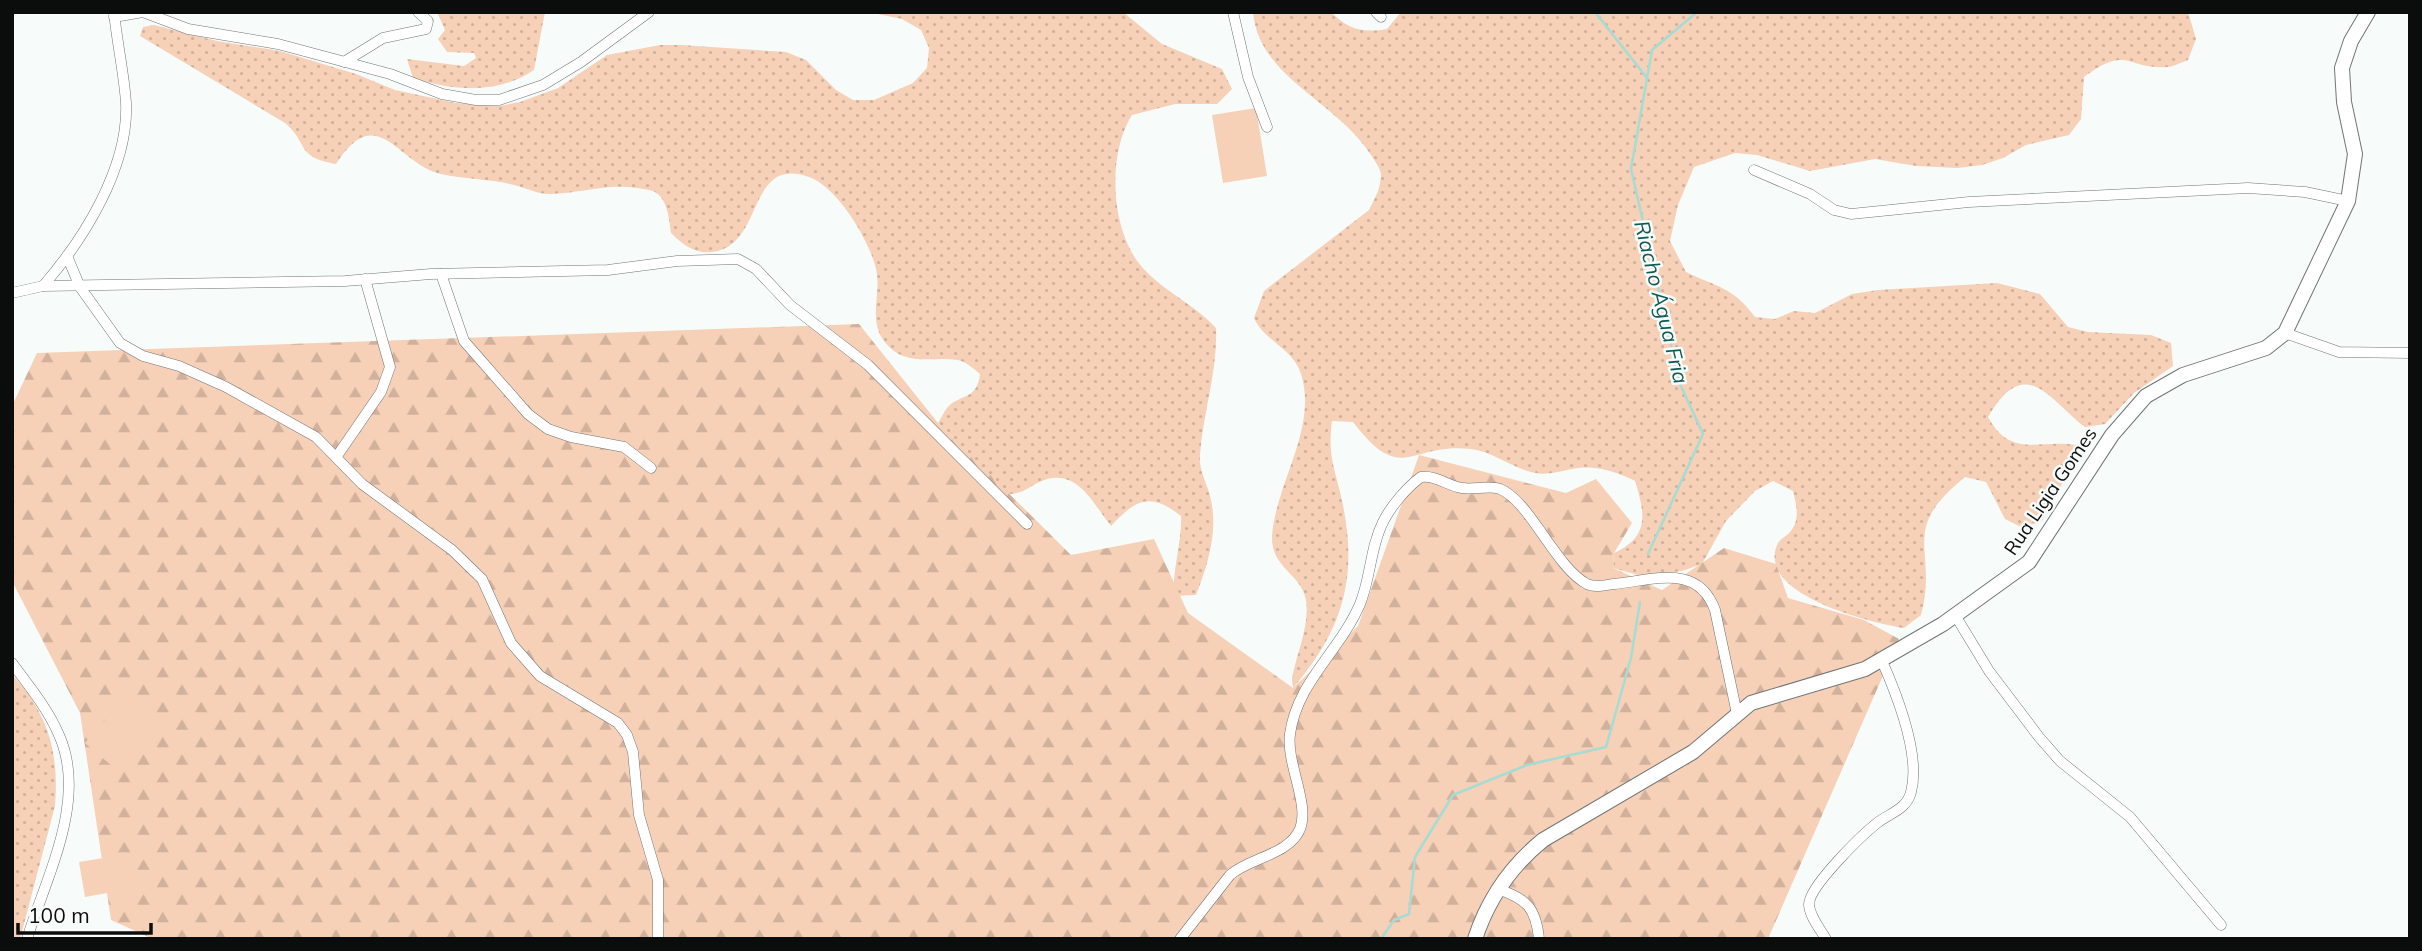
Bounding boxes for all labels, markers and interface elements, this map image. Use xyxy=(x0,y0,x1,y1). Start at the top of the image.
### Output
water label: Riacho Água Fria xyxy=(1629,218,1695,386)
street label: Rua Ligia Gomes xyxy=(1998,423,2102,559)
scale bar xyxy=(18,892,150,936)
text: 100 m xyxy=(28,902,90,928)

